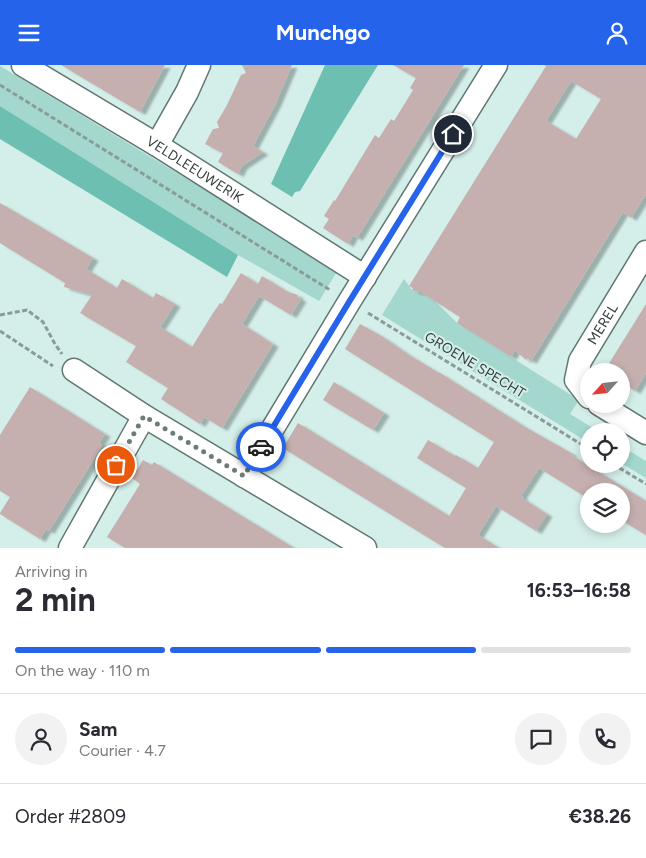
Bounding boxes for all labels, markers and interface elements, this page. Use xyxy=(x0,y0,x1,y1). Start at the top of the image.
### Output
icon: menu xyxy=(15,19,43,47)
text: Munchgo xyxy=(276,19,370,46)
icon: person xyxy=(603,19,631,47)
pin xyxy=(432,113,474,155)
icon: home xyxy=(439,120,467,148)
street label: VELDLEEUWERIK xyxy=(143,132,247,206)
street label: MEREL xyxy=(584,300,622,347)
street label: GROENE SPECHT xyxy=(422,328,529,402)
north arrow xyxy=(580,363,630,413)
map controls xyxy=(580,363,630,533)
courier xyxy=(236,422,286,472)
button: locate xyxy=(580,423,630,473)
icon: car xyxy=(247,433,275,461)
pin xyxy=(95,444,137,486)
icon: bag xyxy=(102,451,130,479)
button: layers xyxy=(580,483,630,533)
text: Arriving in xyxy=(15,562,87,581)
text: 16:53–16:58 xyxy=(527,579,631,602)
text: 2 min xyxy=(15,581,96,619)
text: On the way · 110 m xyxy=(15,661,150,680)
button: person xyxy=(15,713,67,765)
button: chat xyxy=(515,713,567,765)
button: phone xyxy=(579,713,631,765)
text: Sam xyxy=(79,718,117,741)
text: Courier · 4.7 xyxy=(79,741,166,760)
text: Order #2809 xyxy=(15,805,126,828)
text: €38.26 xyxy=(569,805,631,828)

